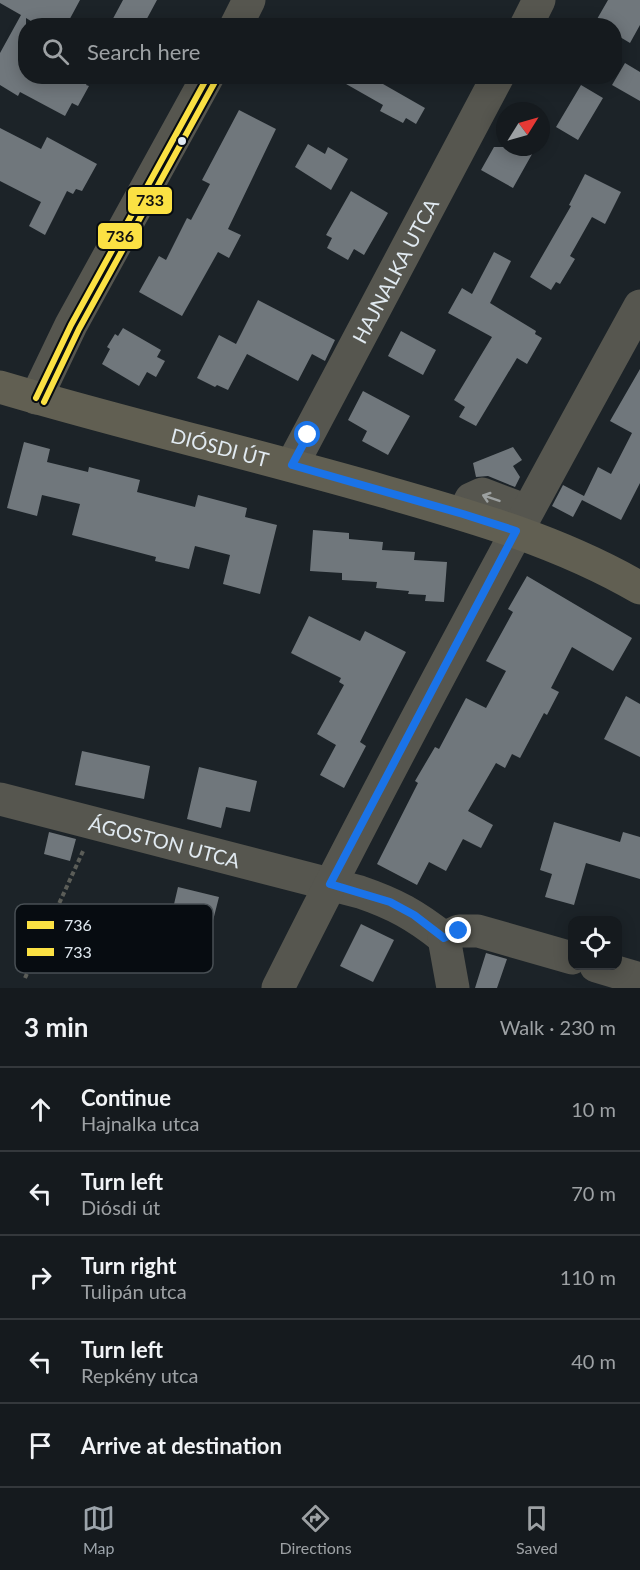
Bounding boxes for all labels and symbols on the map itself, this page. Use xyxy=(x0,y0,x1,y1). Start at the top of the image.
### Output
north arrow xyxy=(496,102,550,156)
unlabelled marker xyxy=(176,135,188,147)
line badge: 733 xyxy=(127,186,173,215)
text: 733 xyxy=(136,190,164,209)
street label: HAJNALKA UTCA xyxy=(347,194,443,347)
line badge: 736 xyxy=(97,222,143,250)
text: 736 xyxy=(106,226,134,245)
route start xyxy=(294,421,320,447)
street label: DIÓSDI ÚT xyxy=(168,423,272,471)
one-way arrow xyxy=(482,492,501,503)
street label: ÁGOSTON UTCA xyxy=(87,811,243,873)
legend xyxy=(15,904,213,973)
text: 736 xyxy=(64,915,92,934)
route end xyxy=(445,917,471,943)
text: 733 xyxy=(64,942,92,961)

